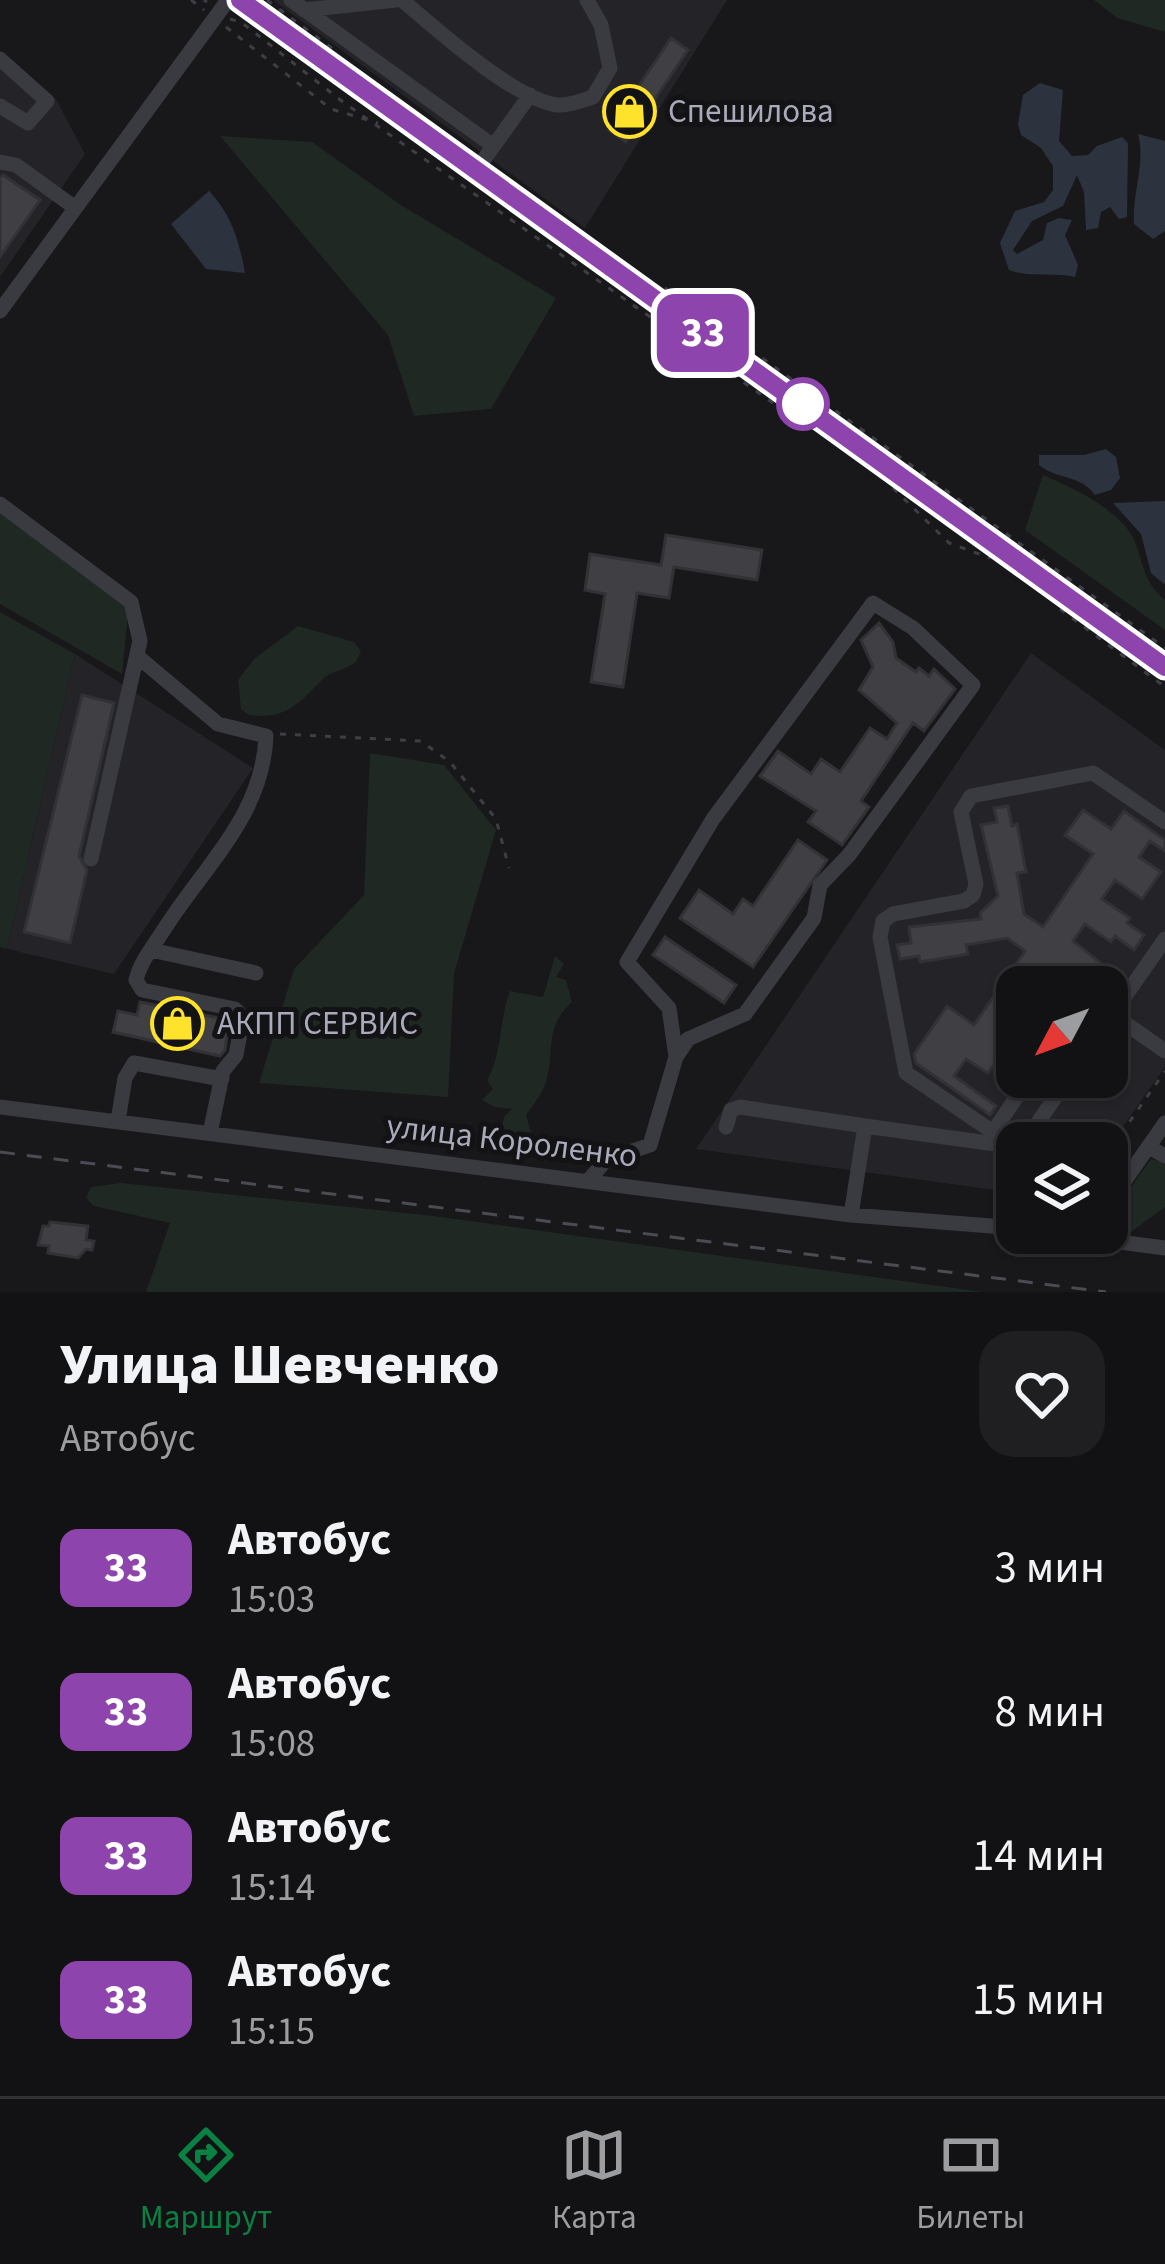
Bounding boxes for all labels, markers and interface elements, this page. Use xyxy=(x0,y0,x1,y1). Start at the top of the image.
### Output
shop icon: Спешилова xyxy=(601,83,657,139)
place label: Спешилова xyxy=(668,88,834,135)
line badge: 33 xyxy=(649,294,757,372)
text: 33 xyxy=(681,303,725,363)
unlabelled marker xyxy=(778,379,828,429)
north arrow xyxy=(996,966,1128,1098)
map controls xyxy=(996,966,1128,1254)
shop icon: АКПП СЕРВИС xyxy=(150,995,206,1051)
place label: АКПП СЕРВИС xyxy=(217,1000,418,1047)
street label: улица Короленко xyxy=(384,1102,640,1180)
button: layers xyxy=(996,1122,1128,1254)
text: Улица Шевченко xyxy=(60,1325,500,1406)
button: heart xyxy=(979,1331,1105,1457)
text: Автобус xyxy=(60,1411,195,1467)
text: Автобус xyxy=(228,1508,391,1572)
text: 3 мин xyxy=(994,1536,1105,1600)
text: 33 xyxy=(104,1538,148,1598)
text: 15:03 xyxy=(228,1572,315,1628)
text: Автобус xyxy=(228,1652,391,1716)
text: 8 мин xyxy=(994,1680,1105,1744)
text: 33 xyxy=(104,1682,148,1742)
text: 15:08 xyxy=(228,1716,315,1772)
text: Автобус xyxy=(228,1796,391,1860)
text: 14 мин xyxy=(972,1824,1105,1888)
text: 33 xyxy=(104,1826,148,1886)
text: 15:14 xyxy=(228,1860,315,1916)
text: Автобус xyxy=(228,1940,391,2004)
text: 15 мин xyxy=(972,1968,1105,2032)
text: 33 xyxy=(104,1970,148,2030)
text: 15:15 xyxy=(228,2004,315,2060)
tab: Маршрут xyxy=(140,2122,272,2241)
tab: Карта xyxy=(552,2122,637,2241)
tab: Билеты xyxy=(916,2122,1025,2241)

